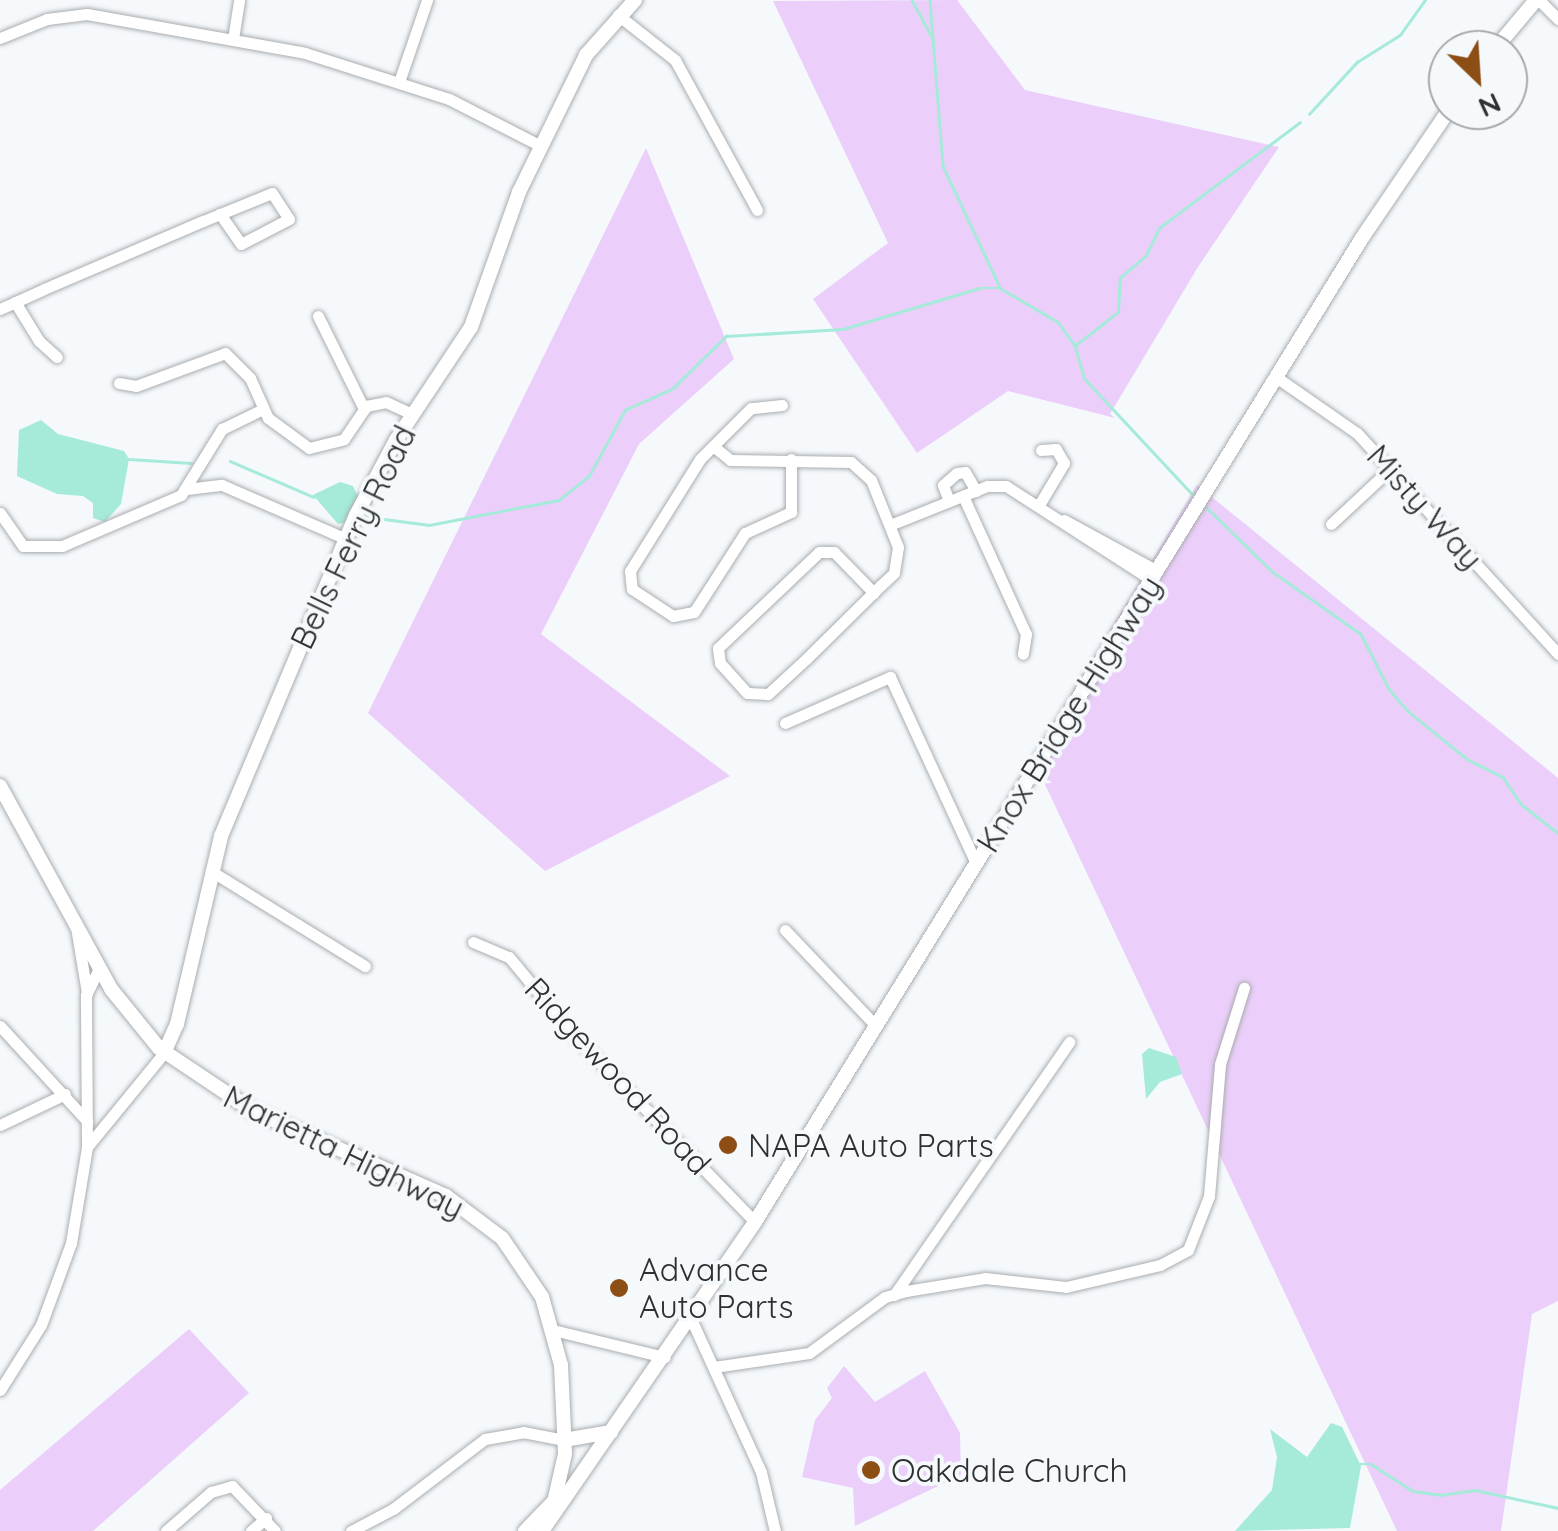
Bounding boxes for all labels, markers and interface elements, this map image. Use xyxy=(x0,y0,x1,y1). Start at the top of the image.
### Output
north arrow xyxy=(1428,30,1528,130)
text: N xyxy=(1473,86,1507,126)
street label: Bells Ferry Road xyxy=(282,419,424,655)
street label: Misty Way xyxy=(1359,437,1491,577)
street label: Knox Bridge Highway xyxy=(968,569,1170,859)
street label: Ridgewood Road xyxy=(517,970,719,1182)
street label: Marietta Highway xyxy=(218,1077,470,1227)
place label: NAPA Auto Parts xyxy=(748,1126,994,1164)
marker: NAPA Auto Parts xyxy=(717,1134,739,1156)
place label: Advance Auto Parts xyxy=(639,1251,793,1326)
marker: Advance Auto Parts xyxy=(608,1277,630,1299)
place label: Oakdale Church xyxy=(891,1451,1128,1489)
marker: Oakdale Church xyxy=(860,1459,882,1481)

